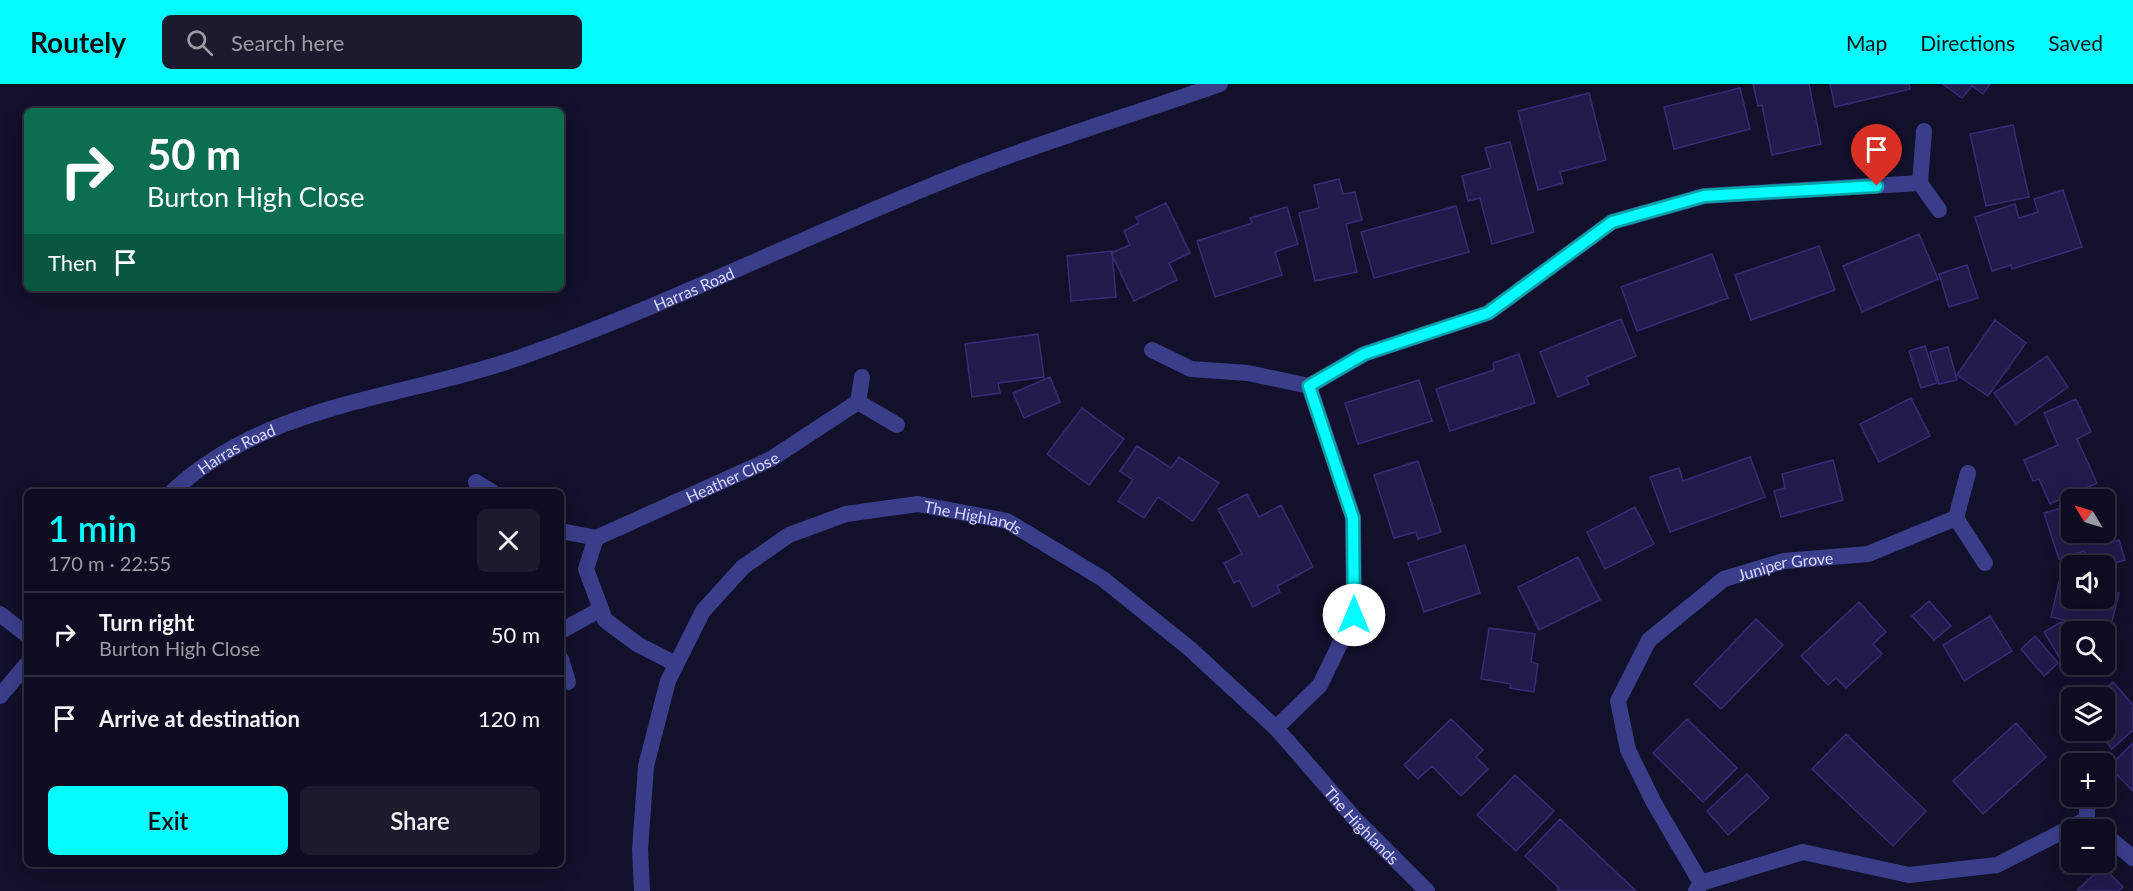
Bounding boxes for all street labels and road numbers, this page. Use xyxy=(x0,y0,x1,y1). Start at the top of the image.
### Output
street label: Harras Road xyxy=(650,262,737,314)
street label: Harras Road xyxy=(193,419,278,477)
street label: Heather Close xyxy=(682,447,782,506)
street label: The Highlands xyxy=(923,496,1026,538)
street label: Juniper Grove xyxy=(1735,547,1834,584)
street label: The Highlands xyxy=(1321,782,1404,868)

